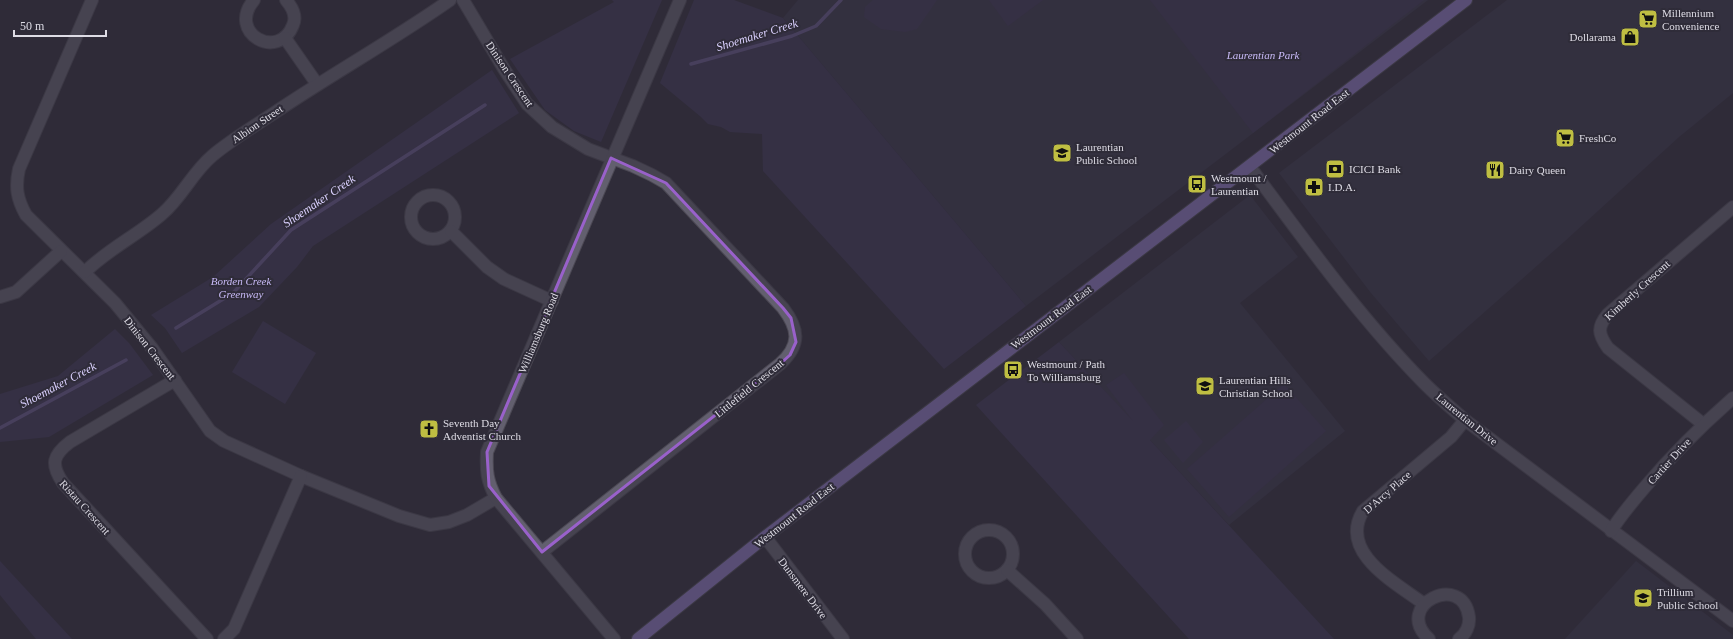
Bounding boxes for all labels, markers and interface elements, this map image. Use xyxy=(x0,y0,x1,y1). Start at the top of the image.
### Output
place label: Millennium Convenience xyxy=(1662,7,1720,32)
supermarket icon: Millennium Convenience xyxy=(1637,8,1659,30)
scale bar xyxy=(14,12,106,38)
water label: Shoemaker Creek xyxy=(715,16,800,54)
text: 50 m xyxy=(20,19,45,33)
shop icon: Dollarama xyxy=(1619,26,1641,48)
place label: Dollarama xyxy=(1570,31,1616,43)
street label: Dinison Crescent xyxy=(484,39,536,109)
park label: Laurentian Park xyxy=(1226,49,1300,61)
street label: Westmount Road East xyxy=(1267,86,1351,156)
street label: Albion Street xyxy=(229,103,285,145)
supermarket icon: FreshCo xyxy=(1554,127,1576,149)
place label: FreshCo xyxy=(1579,132,1617,144)
place label: Laurentian Public School xyxy=(1076,141,1137,166)
school or university icon: Laurentian Public School xyxy=(1051,142,1073,164)
bank icon: ICICI Bank xyxy=(1324,158,1346,180)
restaurant icon: Dairy Queen xyxy=(1484,159,1506,181)
place label: ICICI Bank xyxy=(1349,163,1401,175)
place label: Dairy Queen xyxy=(1509,164,1566,176)
water label: Shoemaker Creek xyxy=(280,171,359,230)
place label: Westmount / Laurentian xyxy=(1211,172,1268,197)
bus stop icon: Westmount / Laurentian xyxy=(1186,173,1208,195)
pharmacy icon: I.D.A. xyxy=(1303,176,1325,198)
place label: I.D.A. xyxy=(1328,181,1356,193)
street label: Kimberly Crescent xyxy=(1602,258,1672,322)
park label: Borden Creek Greenway xyxy=(211,275,272,300)
street label: Westmount Road East xyxy=(1008,283,1094,351)
street label: Williamsburg Road xyxy=(516,291,560,375)
street label: Dinison Crescent xyxy=(122,314,178,382)
street label: Littlefield Crescent xyxy=(712,357,786,419)
place label: Westmount / Path To Williamsburg xyxy=(1027,358,1105,383)
water label: Shoemaker Creek xyxy=(17,359,99,411)
bus stop icon: Westmount / Path To Williamsburg xyxy=(1002,359,1024,381)
place label: Laurentian Hills Christian School xyxy=(1219,374,1293,399)
school or university icon: Laurentian Hills Christian School xyxy=(1194,375,1216,397)
street label: Laurentian Drive xyxy=(1434,391,1500,447)
place label: Seventh Day Adventist Church xyxy=(443,417,521,442)
church icon: Seventh Day Adventist Church xyxy=(418,418,440,440)
street label: Cartier Drive xyxy=(1645,435,1693,487)
street label: D'Arcy Place xyxy=(1361,468,1413,516)
street label: Ristau Crescent xyxy=(57,477,113,537)
street label: Westmount Road East xyxy=(752,480,836,550)
street label: Dunsmere Drive xyxy=(776,555,830,621)
place label: Trillium Public School xyxy=(1657,586,1718,611)
school or university icon: Trillium Public School xyxy=(1632,587,1654,609)

